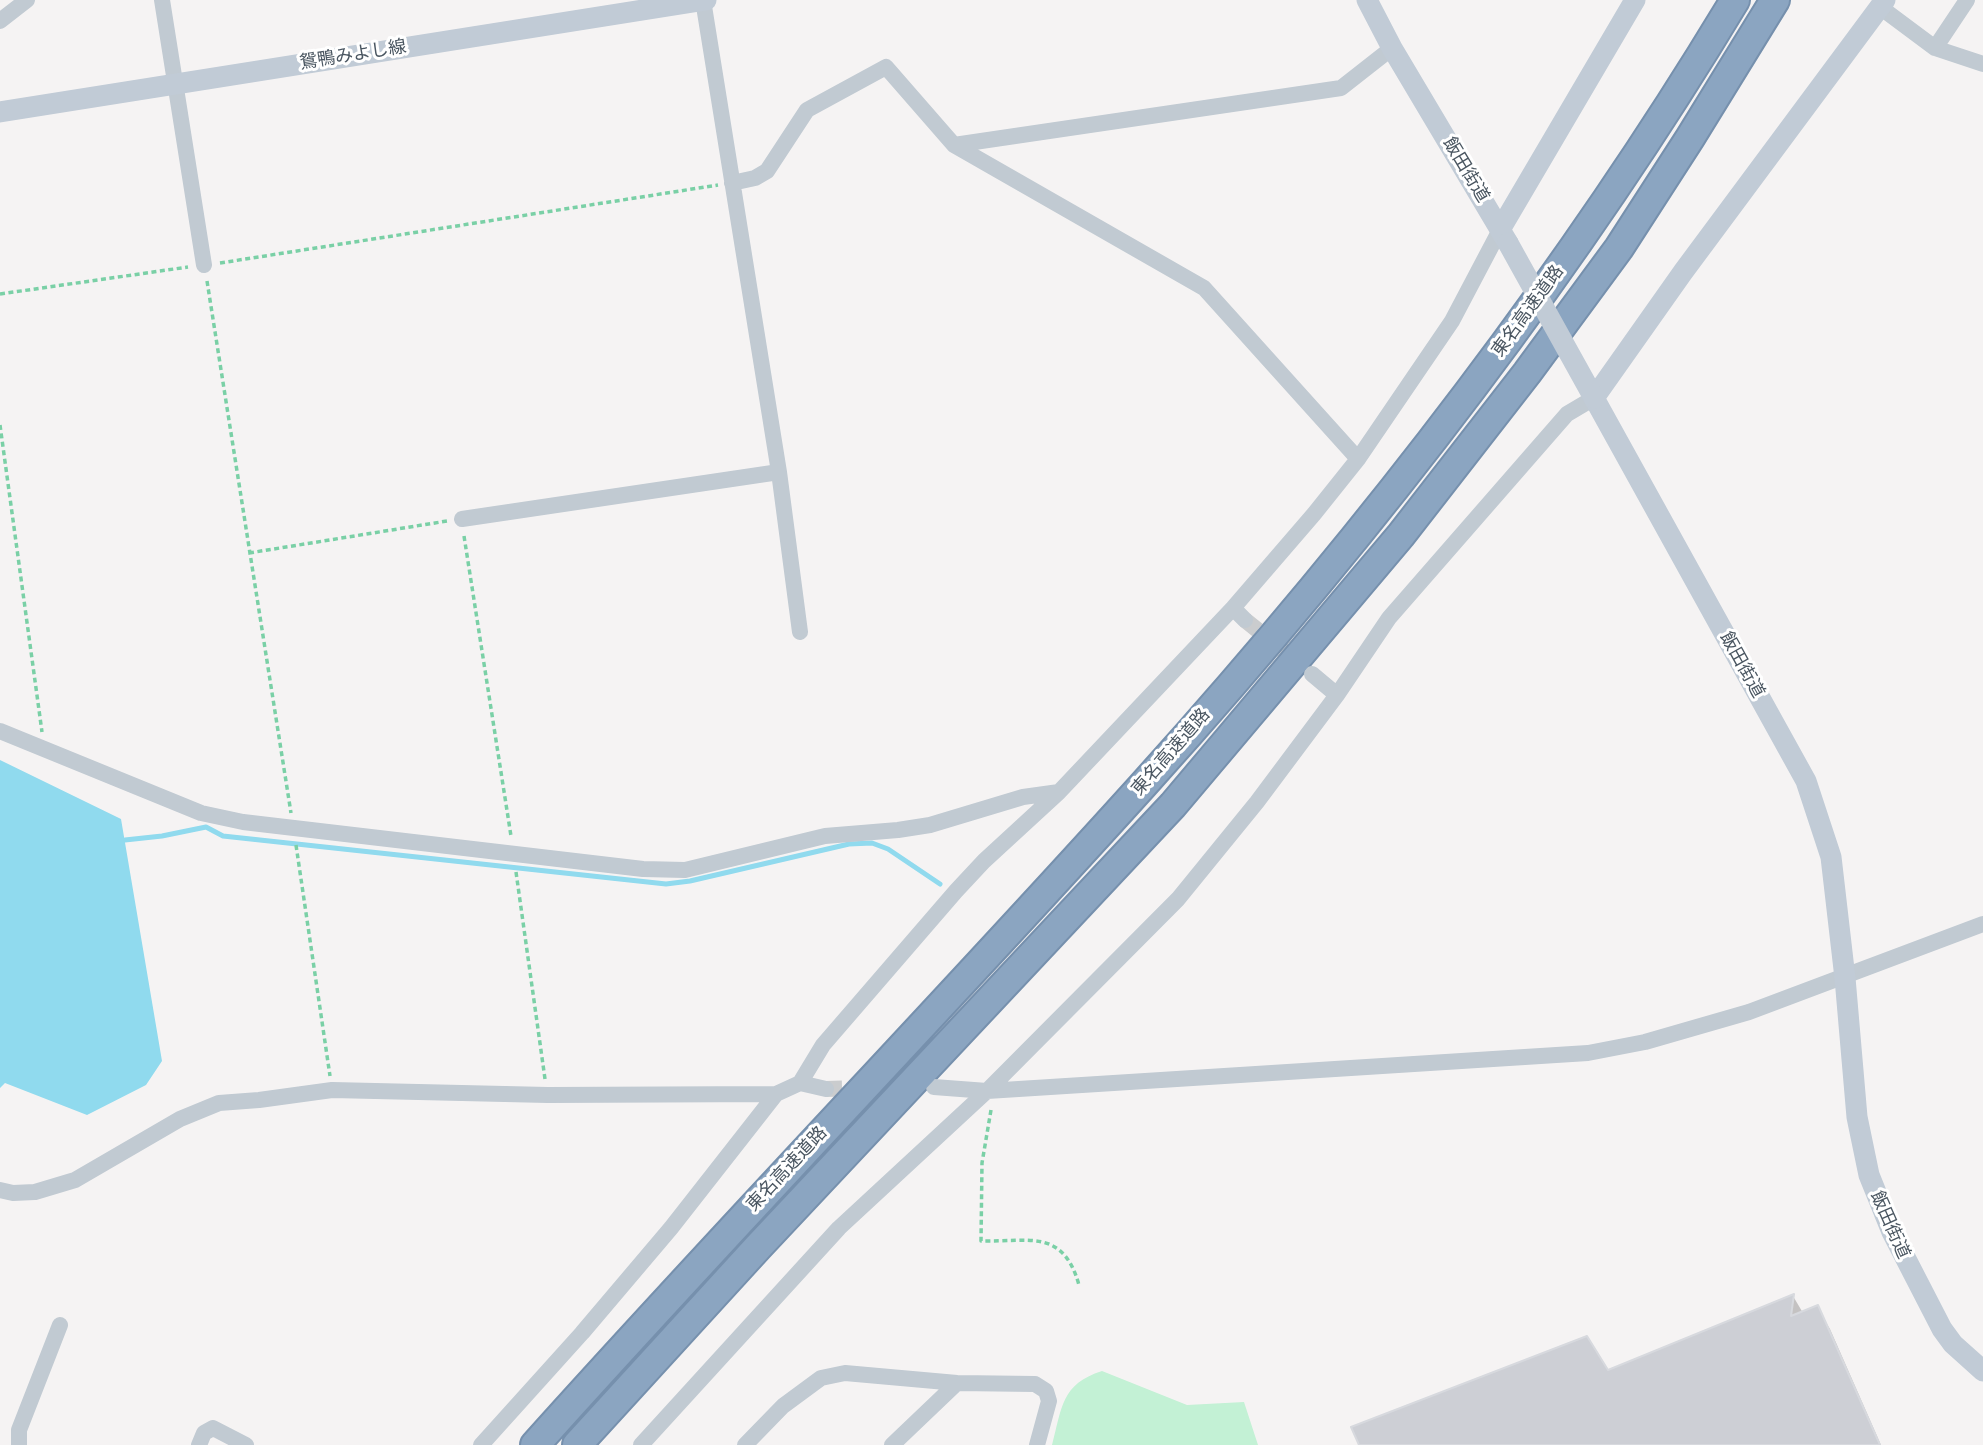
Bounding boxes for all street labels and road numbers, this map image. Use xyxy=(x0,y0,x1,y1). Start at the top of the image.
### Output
street label: 鴛鴨みよし線 xyxy=(298,36,408,74)
street label: 飯田街道 xyxy=(1438,134,1494,206)
street label: 東名高速道路 xyxy=(1488,261,1568,361)
street label: 飯田街道 xyxy=(1715,628,1769,702)
street label: 東名高速道路 xyxy=(1127,704,1215,800)
street label: 東名高速道路 xyxy=(742,1122,832,1216)
street label: 飯田街道 xyxy=(1865,1188,1915,1262)

